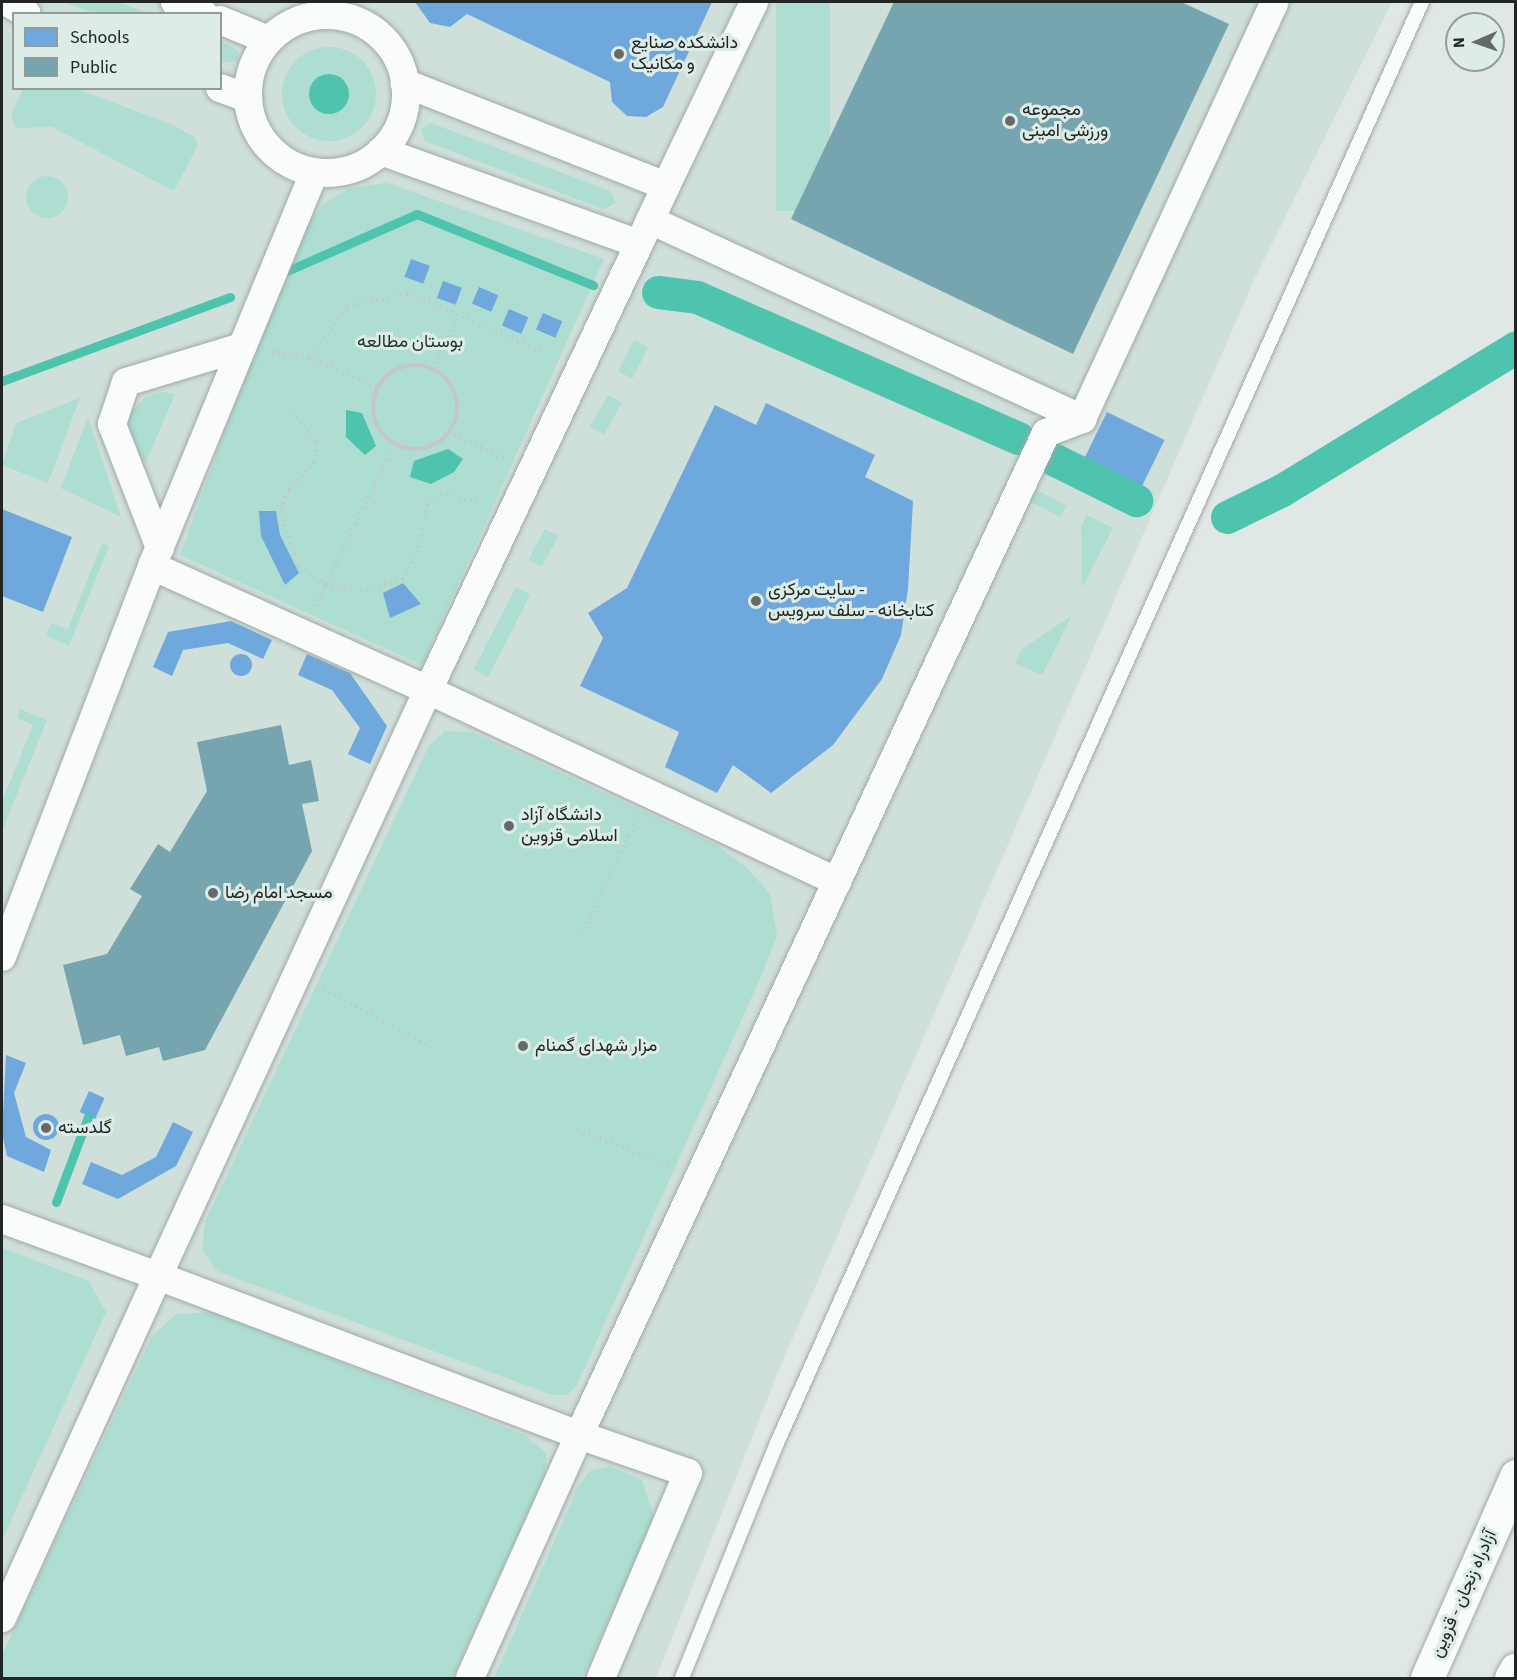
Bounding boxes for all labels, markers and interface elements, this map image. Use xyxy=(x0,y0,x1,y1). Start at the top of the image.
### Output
legend xyxy=(12,12,222,90)
north arrow xyxy=(1445,12,1505,72)
text: Schools xyxy=(70,25,129,50)
place label: دانشکده صنایع و مکانیک xyxy=(631,33,738,76)
text: N xyxy=(1448,37,1470,48)
marker: دانشکده صنایع و مکانیک xyxy=(612,47,626,61)
text: Public xyxy=(70,55,117,80)
place label: مجموعه ورزشی امینی xyxy=(1022,100,1108,142)
marker: مجموعه ورزشی امینی xyxy=(1003,114,1017,128)
park label: بوستان مطالعه xyxy=(357,331,463,353)
place label: سایت مرکزی - کتابخانه - سلف سرویس xyxy=(768,580,934,622)
marker: سایت مرکزی - کتابخانه - سلف سرویس xyxy=(749,594,763,608)
place label: دانشگاه آزاد اسلامی قزوین xyxy=(521,805,618,848)
marker: دانشگاه آزاد اسلامی قزوین xyxy=(502,819,516,833)
place label: مسجد امام رضا xyxy=(225,882,333,904)
marker: مسجد امام رضا xyxy=(206,886,220,900)
place label: مزار شهدای گمنام xyxy=(535,1035,657,1057)
marker: مزار شهدای گمنام xyxy=(516,1039,530,1053)
place label: گلدسته xyxy=(58,1117,112,1139)
marker: گلدسته xyxy=(39,1121,53,1135)
street label: آزادراه زنجان - قزوین xyxy=(1426,1527,1502,1661)

